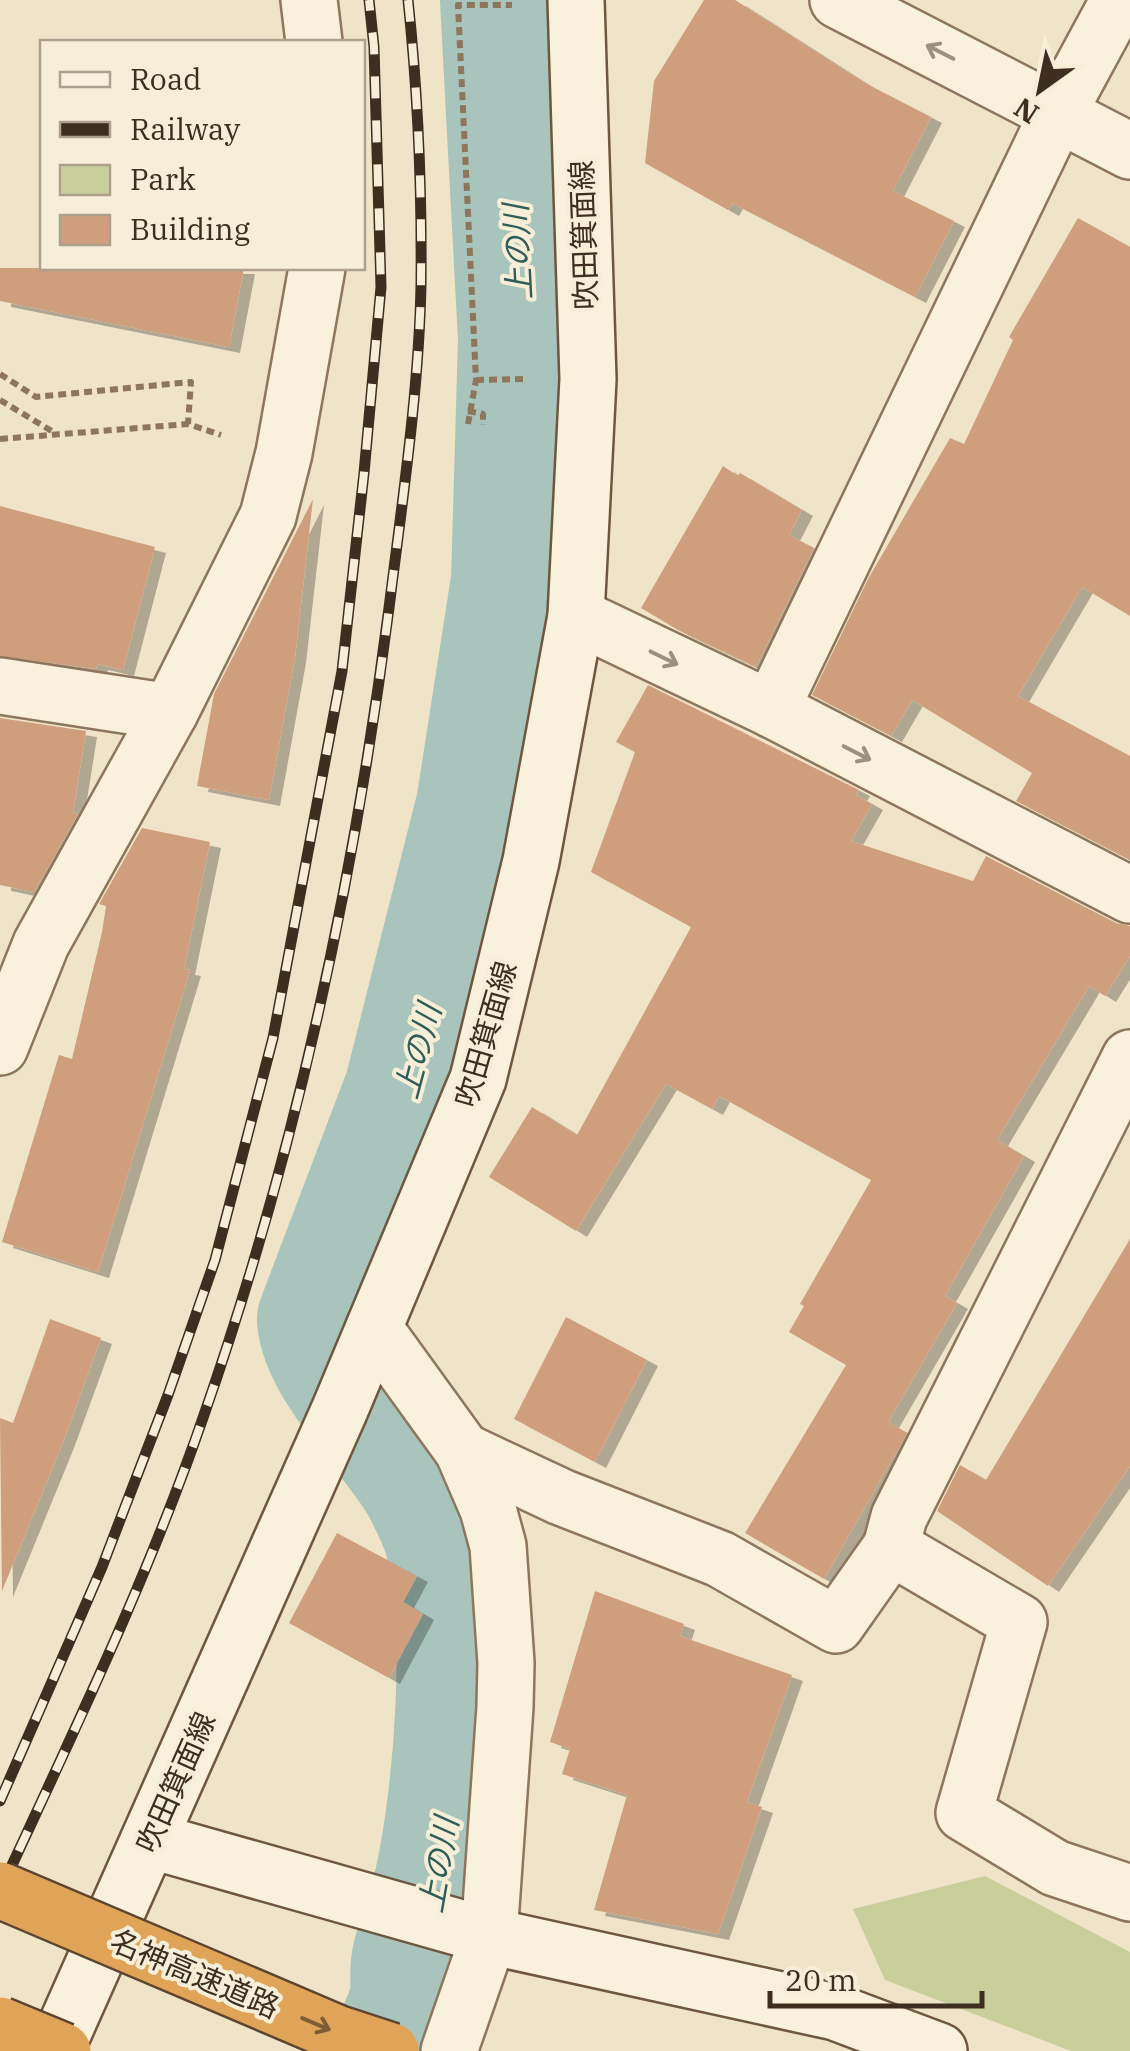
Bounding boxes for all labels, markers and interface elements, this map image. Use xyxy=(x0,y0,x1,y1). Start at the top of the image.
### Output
legend xyxy=(40,40,365,270)
north arrow xyxy=(990,40,1090,140)
one-way arrow xyxy=(926,42,956,61)
text: Road xyxy=(130,59,202,98)
text: N xyxy=(1007,90,1045,133)
text: Railway xyxy=(130,109,240,148)
text: Park xyxy=(130,159,196,198)
street label: 吹田箕面線 xyxy=(561,159,605,311)
water label: 上の川 xyxy=(493,200,540,301)
text: Building xyxy=(130,209,250,248)
one-way arrow xyxy=(648,649,678,668)
one-way arrow xyxy=(842,744,872,764)
street label: 吹田箕面線 xyxy=(446,957,524,1111)
water label: 上の川 xyxy=(384,996,450,1103)
street label: 吹田箕面線 xyxy=(127,1706,223,1858)
water label: 上の川 xyxy=(409,1811,468,1916)
street label: 名神高速道路 xyxy=(105,1920,285,2026)
scale bar xyxy=(770,1946,982,2008)
text: 20 m xyxy=(785,1960,857,1999)
one-way arrow xyxy=(300,2016,330,2034)

